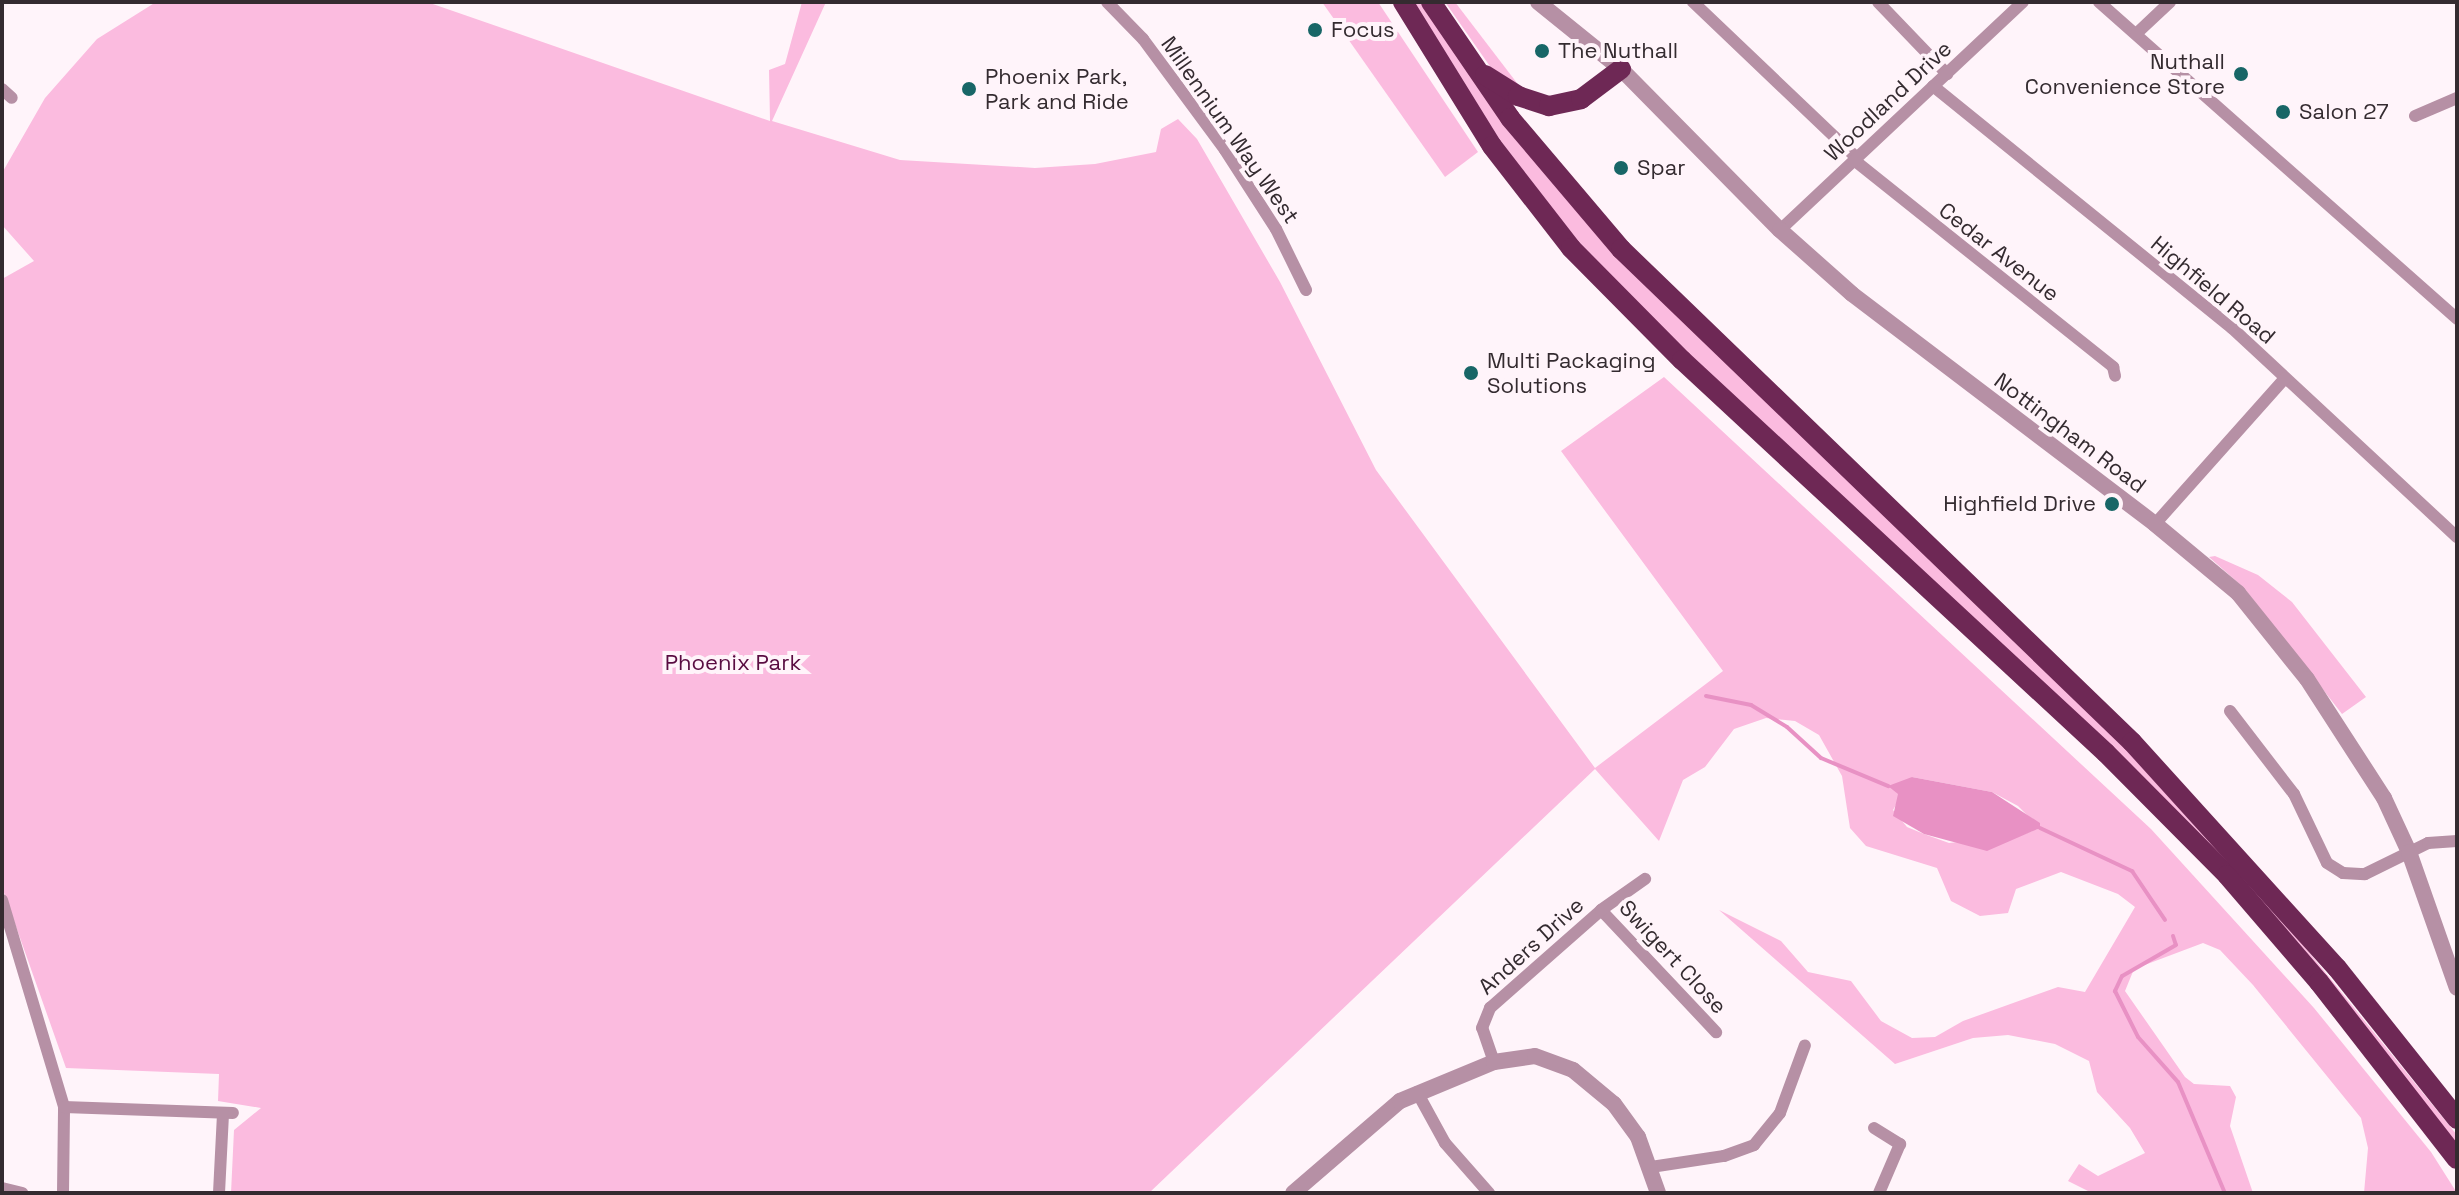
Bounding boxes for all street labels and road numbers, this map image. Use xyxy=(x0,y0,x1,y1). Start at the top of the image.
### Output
street label: Millennium Way West xyxy=(1155,31,1305,229)
street label: Woodland Drive xyxy=(1819,35,1957,167)
street label: Cedar Avenue xyxy=(1934,197,2064,307)
street label: Highfield Road xyxy=(2146,230,2280,350)
street label: Nottingham Road xyxy=(1989,367,2151,499)
street label: Anders Drive xyxy=(1473,892,1589,1000)
street label: Swigert Close xyxy=(1614,895,1732,1019)

